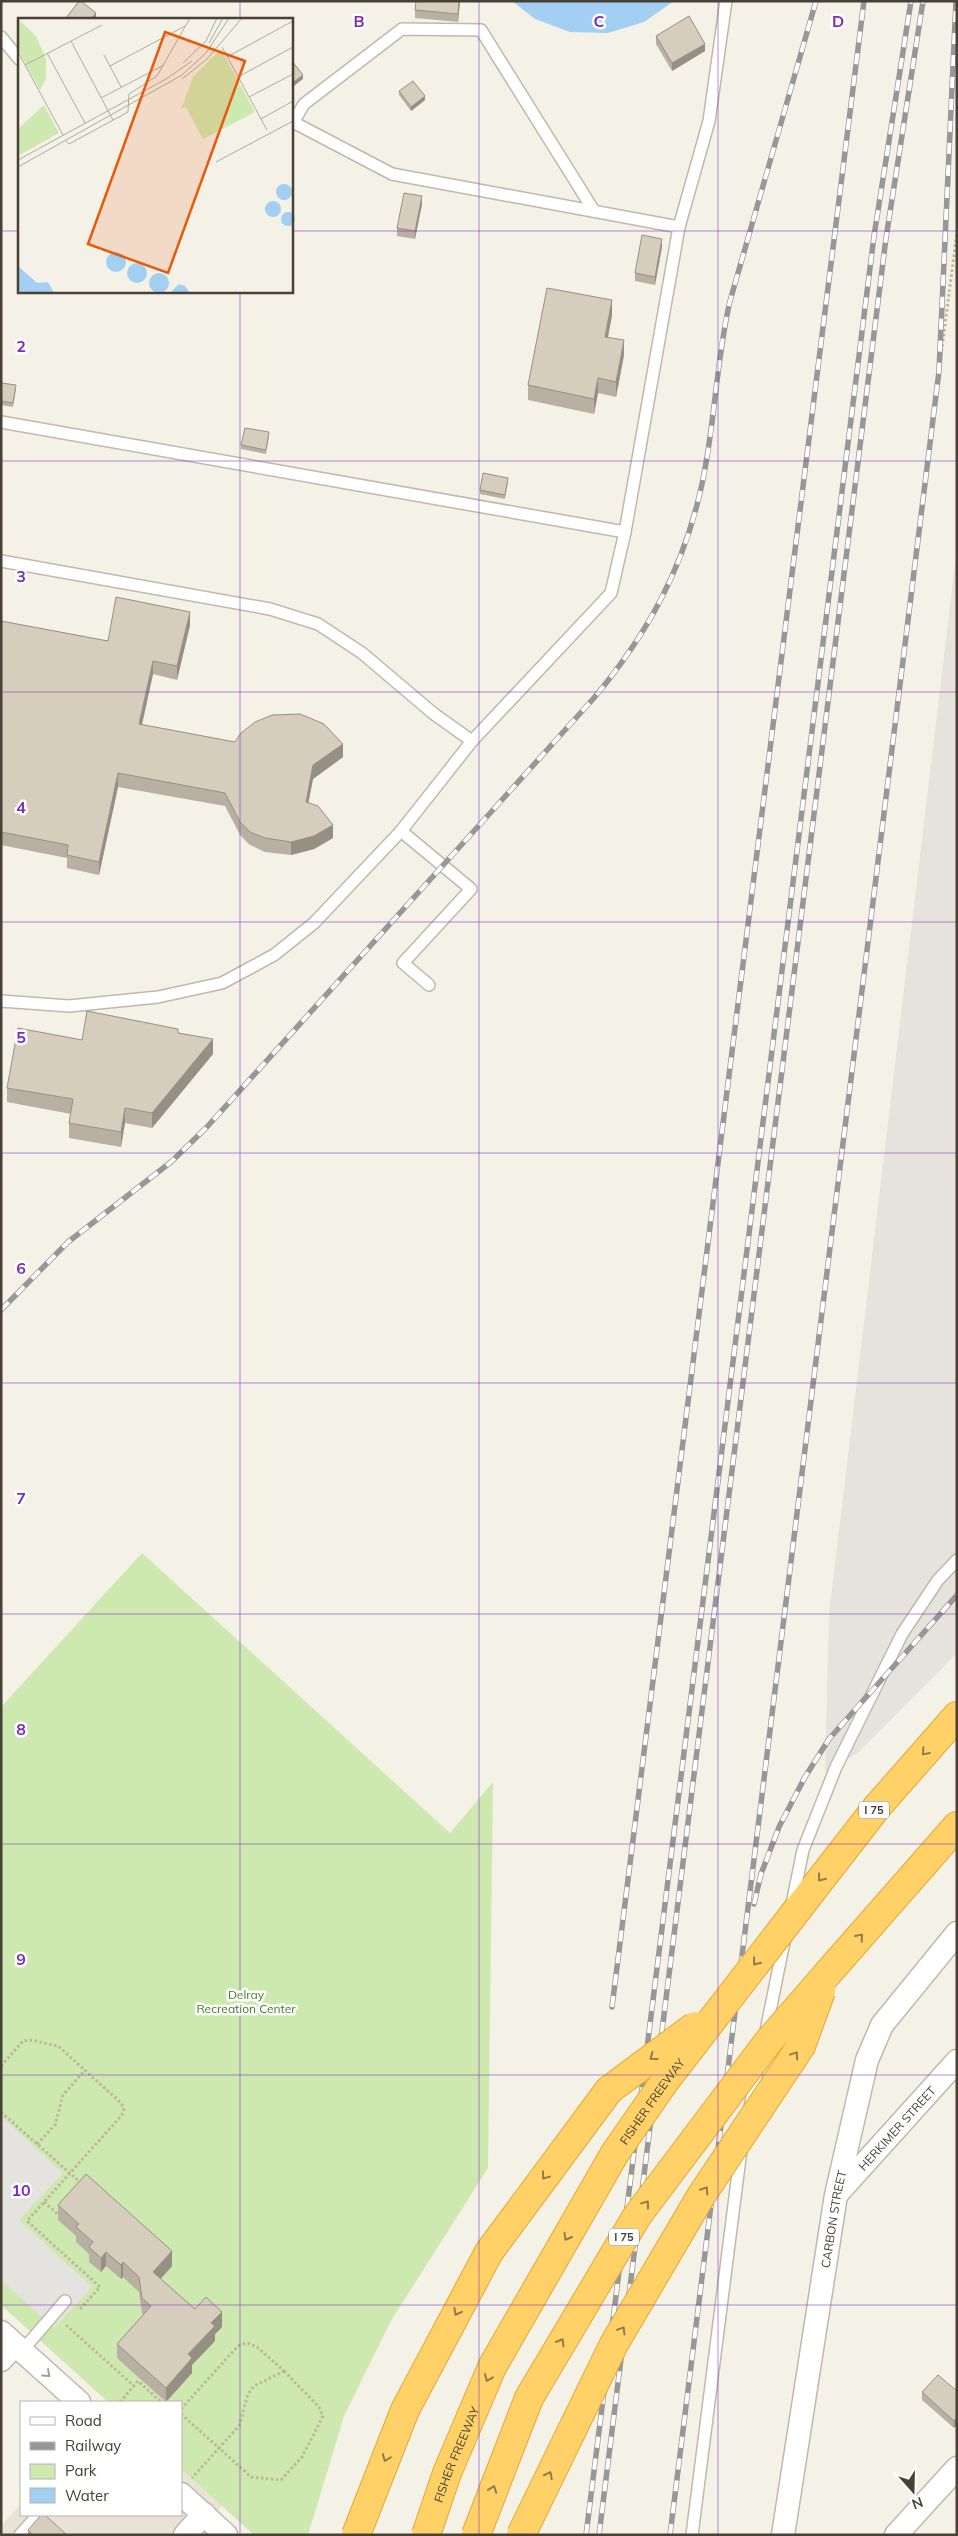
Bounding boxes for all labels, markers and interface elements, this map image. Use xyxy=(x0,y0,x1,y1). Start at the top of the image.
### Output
text: B xyxy=(353,11,365,31)
text: C xyxy=(594,11,605,31)
text: D xyxy=(832,11,844,31)
inset map xyxy=(18,18,292,292)
text: 2 xyxy=(16,336,26,356)
text: 3 xyxy=(16,566,26,586)
text: 4 xyxy=(16,797,26,817)
text: 5 xyxy=(16,1027,26,1047)
text: 6 xyxy=(16,1258,26,1278)
text: 7 xyxy=(16,1488,26,1508)
text: 8 xyxy=(16,1719,26,1739)
one-way arrow xyxy=(921,1747,930,1756)
road number: I 75 xyxy=(859,1802,889,1818)
one-way arrow xyxy=(819,1872,827,1881)
one-way arrow xyxy=(854,1933,863,1942)
text: 9 xyxy=(16,1949,26,1969)
one-way arrow xyxy=(753,1956,762,1966)
park label: Delray Recreation Center xyxy=(196,1987,296,2016)
one-way arrow xyxy=(649,2051,659,2060)
one-way arrow xyxy=(789,2051,798,2060)
street label: FISHER FREEWAY xyxy=(616,2054,688,2147)
street label: HERKIMER STREET xyxy=(855,2082,939,2173)
street label: CARBON STREET xyxy=(817,2168,849,2269)
one-way arrow xyxy=(542,2170,551,2180)
text: 10 xyxy=(11,2180,31,2200)
one-way arrow xyxy=(699,2186,708,2196)
one-way arrow xyxy=(641,2201,649,2210)
road number: I 75 xyxy=(609,2228,639,2246)
one-way arrow xyxy=(563,2231,573,2240)
one-way arrow xyxy=(453,2307,463,2316)
one-way arrow xyxy=(616,2326,626,2335)
one-way arrow xyxy=(554,2338,564,2347)
one-way arrow xyxy=(42,2368,51,2377)
one-way arrow xyxy=(483,2373,494,2382)
legend xyxy=(20,2401,182,2516)
street label: FISHER FREEWAY xyxy=(430,2403,482,2504)
text: Road xyxy=(65,2411,102,2430)
text: Railway xyxy=(65,2436,121,2455)
one-way arrow xyxy=(382,2453,392,2462)
text: Park xyxy=(65,2461,97,2480)
north arrow xyxy=(888,2466,938,2516)
one-way arrow xyxy=(543,2471,553,2480)
one-way arrow xyxy=(487,2485,497,2494)
text: Water xyxy=(65,2486,109,2505)
text: N xyxy=(909,2493,925,2513)

